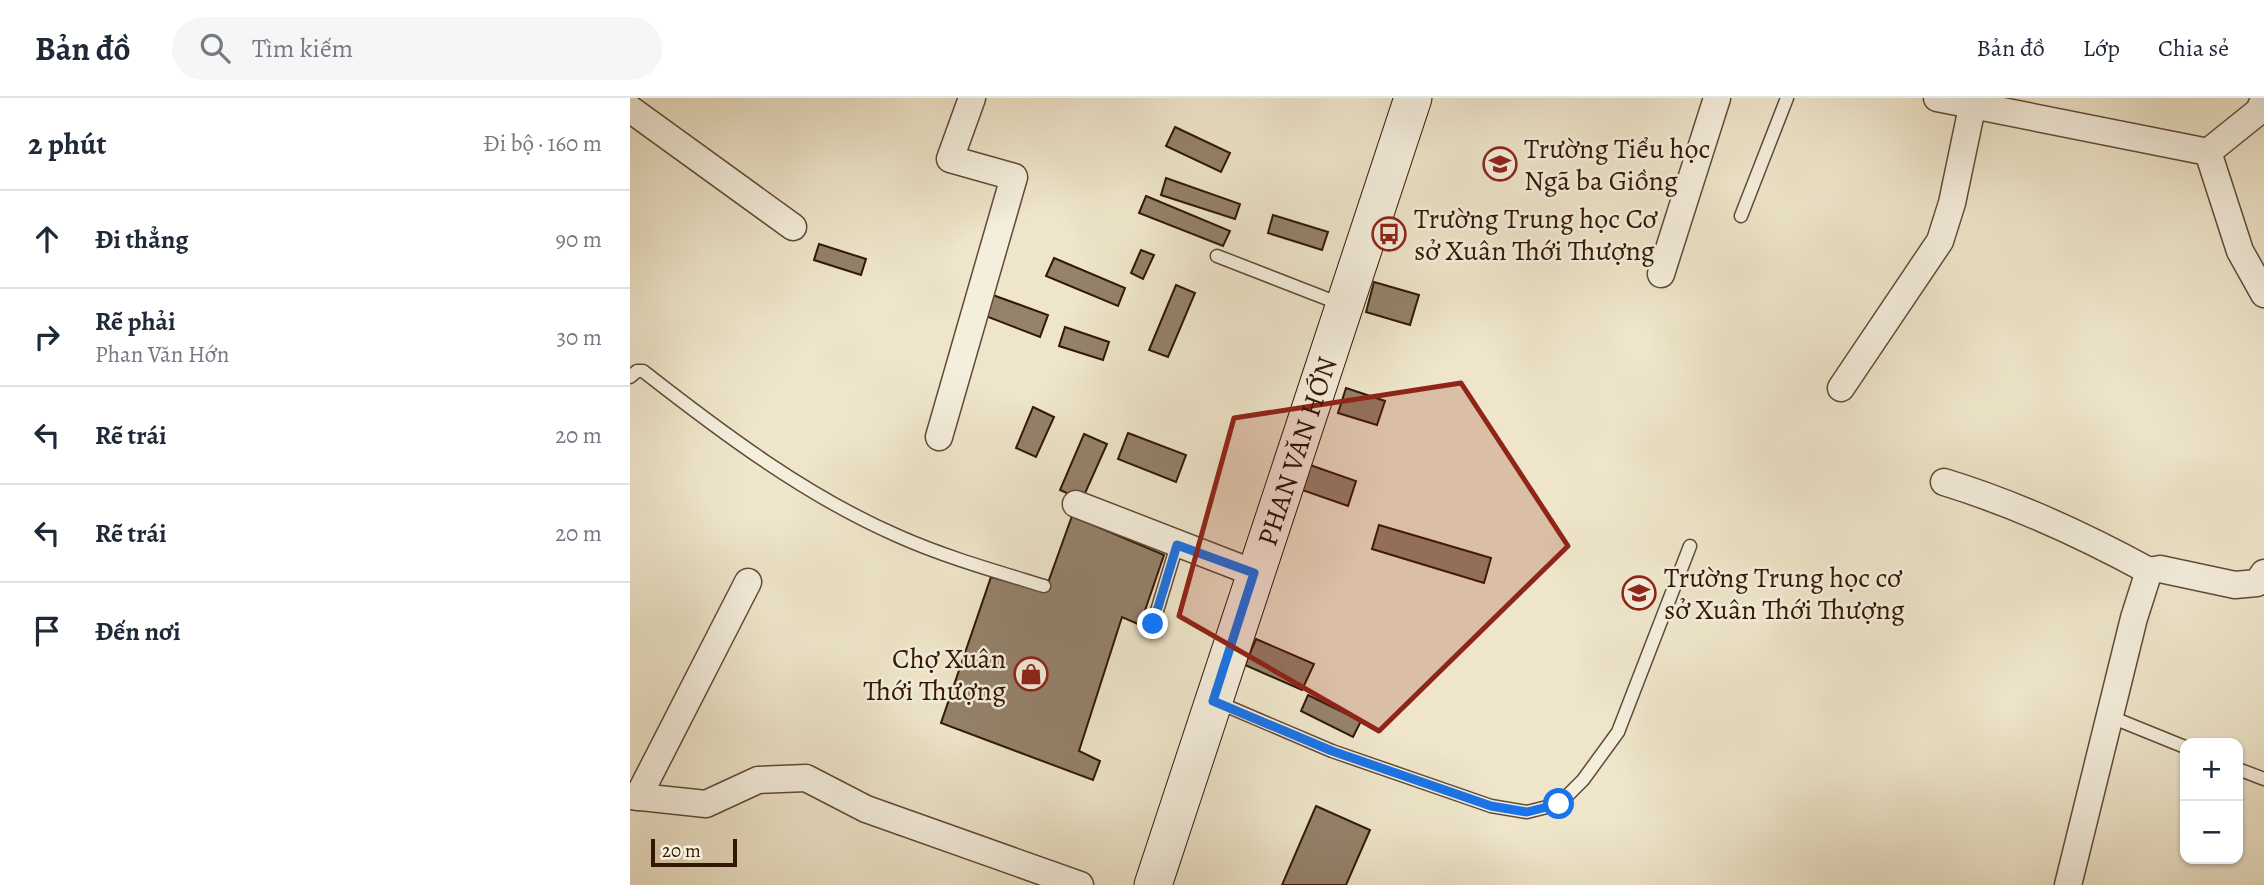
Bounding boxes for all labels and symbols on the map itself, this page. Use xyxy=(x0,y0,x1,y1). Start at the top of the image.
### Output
place label: Trường Tiểu học Ngã ba Giồng xyxy=(1524,130,1710,200)
school or university icon: Trường Tiểu học Ngã ba Giồng xyxy=(1481,145,1519,183)
place label: Trường Trung học Cơ sở Xuân Thới Thượng xyxy=(1414,200,1659,270)
bus stop icon: Trường Trung học Cơ sở Xuân Thới Thượng xyxy=(1370,215,1408,253)
street label: PHAN VĂN HỚN xyxy=(1248,352,1346,551)
place label: Trường Trung học cơ sở Xuân Thới Thượng xyxy=(1664,559,1905,629)
school or university icon: Trường Trung học cơ sở Xuân Thới Thượng xyxy=(1620,574,1658,612)
route end xyxy=(1137,608,1168,639)
place label: Chợ Xuân Thới Thượng xyxy=(863,640,1006,710)
shop icon: Chợ Xuân Thới Thượng xyxy=(1012,655,1050,693)
route start xyxy=(1543,788,1574,819)
scale bar xyxy=(651,836,737,868)

